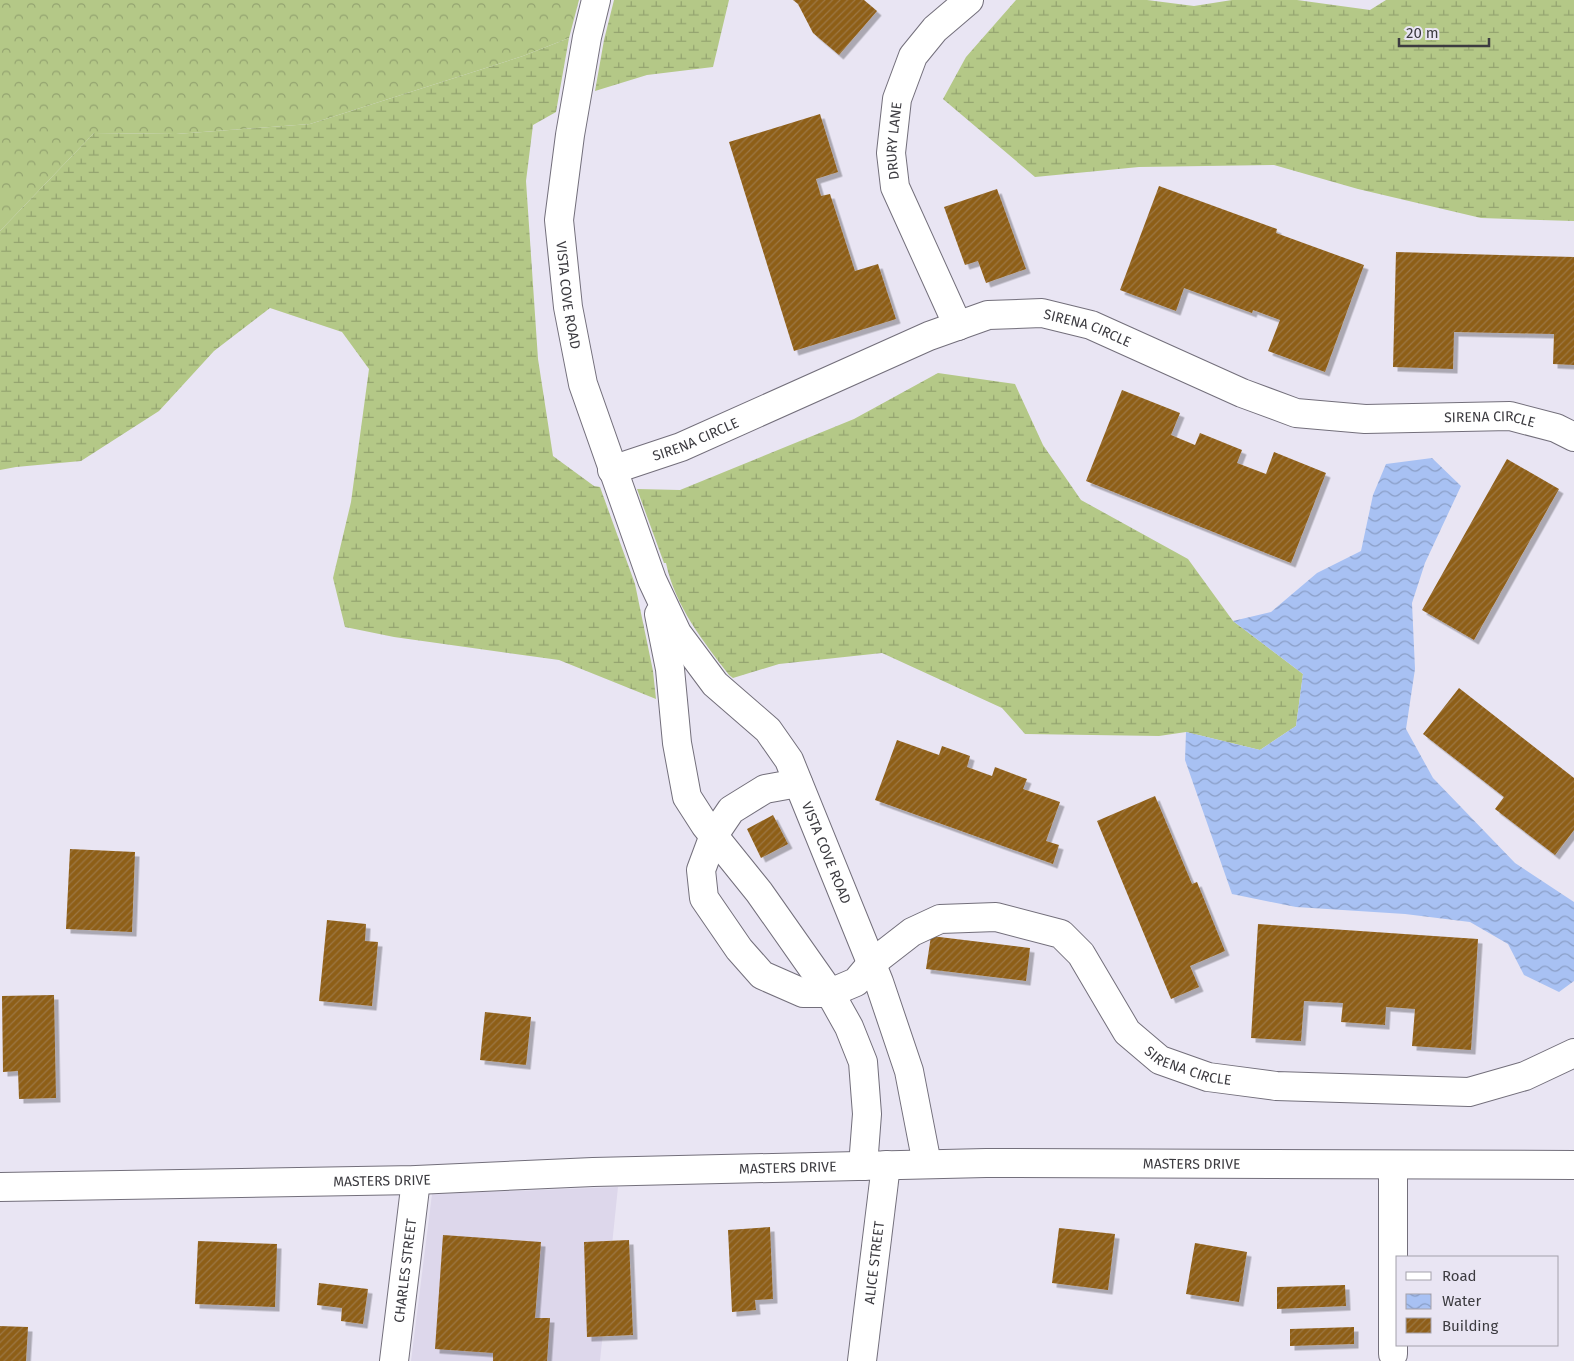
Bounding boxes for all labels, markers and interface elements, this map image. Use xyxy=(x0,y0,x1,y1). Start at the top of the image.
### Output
scale bar xyxy=(1399,15,1489,47)
text: 20 m xyxy=(1406,24,1439,42)
street label: DRURY LANE xyxy=(883,101,905,181)
street label: VISTA COVE ROAD xyxy=(553,240,585,350)
street label: SIRENA CIRCLE xyxy=(1042,305,1134,351)
street label: SIRENA CIRCLE xyxy=(1444,407,1537,431)
street label: SIRENA CIRCLE xyxy=(650,414,741,464)
street label: VISTA COVE ROAD xyxy=(798,799,855,906)
street label: SIRENA CIRCLE xyxy=(1141,1042,1232,1089)
street label: MASTERS DRIVE xyxy=(1143,1155,1241,1172)
street label: MASTERS DRIVE xyxy=(739,1158,837,1177)
street label: MASTERS DRIVE xyxy=(333,1171,431,1190)
street label: CHARLES STREET xyxy=(390,1217,420,1324)
street label: ALICE STREET xyxy=(861,1220,888,1305)
legend xyxy=(1396,1256,1559,1346)
text: Road xyxy=(1442,1267,1477,1285)
text: Water xyxy=(1442,1292,1481,1310)
text: Building xyxy=(1442,1317,1498,1335)

